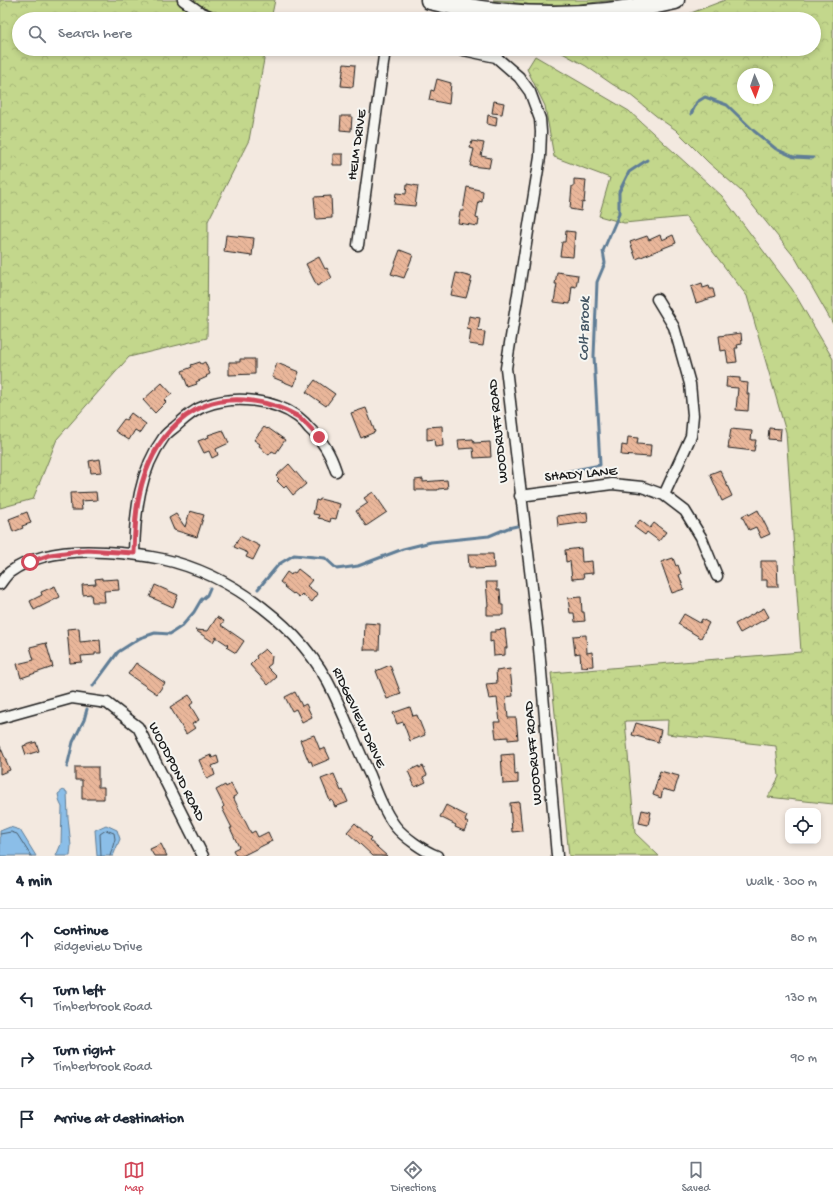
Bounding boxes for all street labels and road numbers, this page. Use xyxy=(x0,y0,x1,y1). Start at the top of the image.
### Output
street label: HELM DRIVE xyxy=(345,107,372,181)
street label: WOODRUFF ROAD xyxy=(485,377,513,484)
street label: SHADY LANE xyxy=(544,463,619,487)
street label: RIDGEVIEW DRIVE xyxy=(327,665,389,772)
street label: WOODRUFF ROAD xyxy=(521,700,547,806)
street label: WOODPOND ROAD xyxy=(144,720,209,825)

